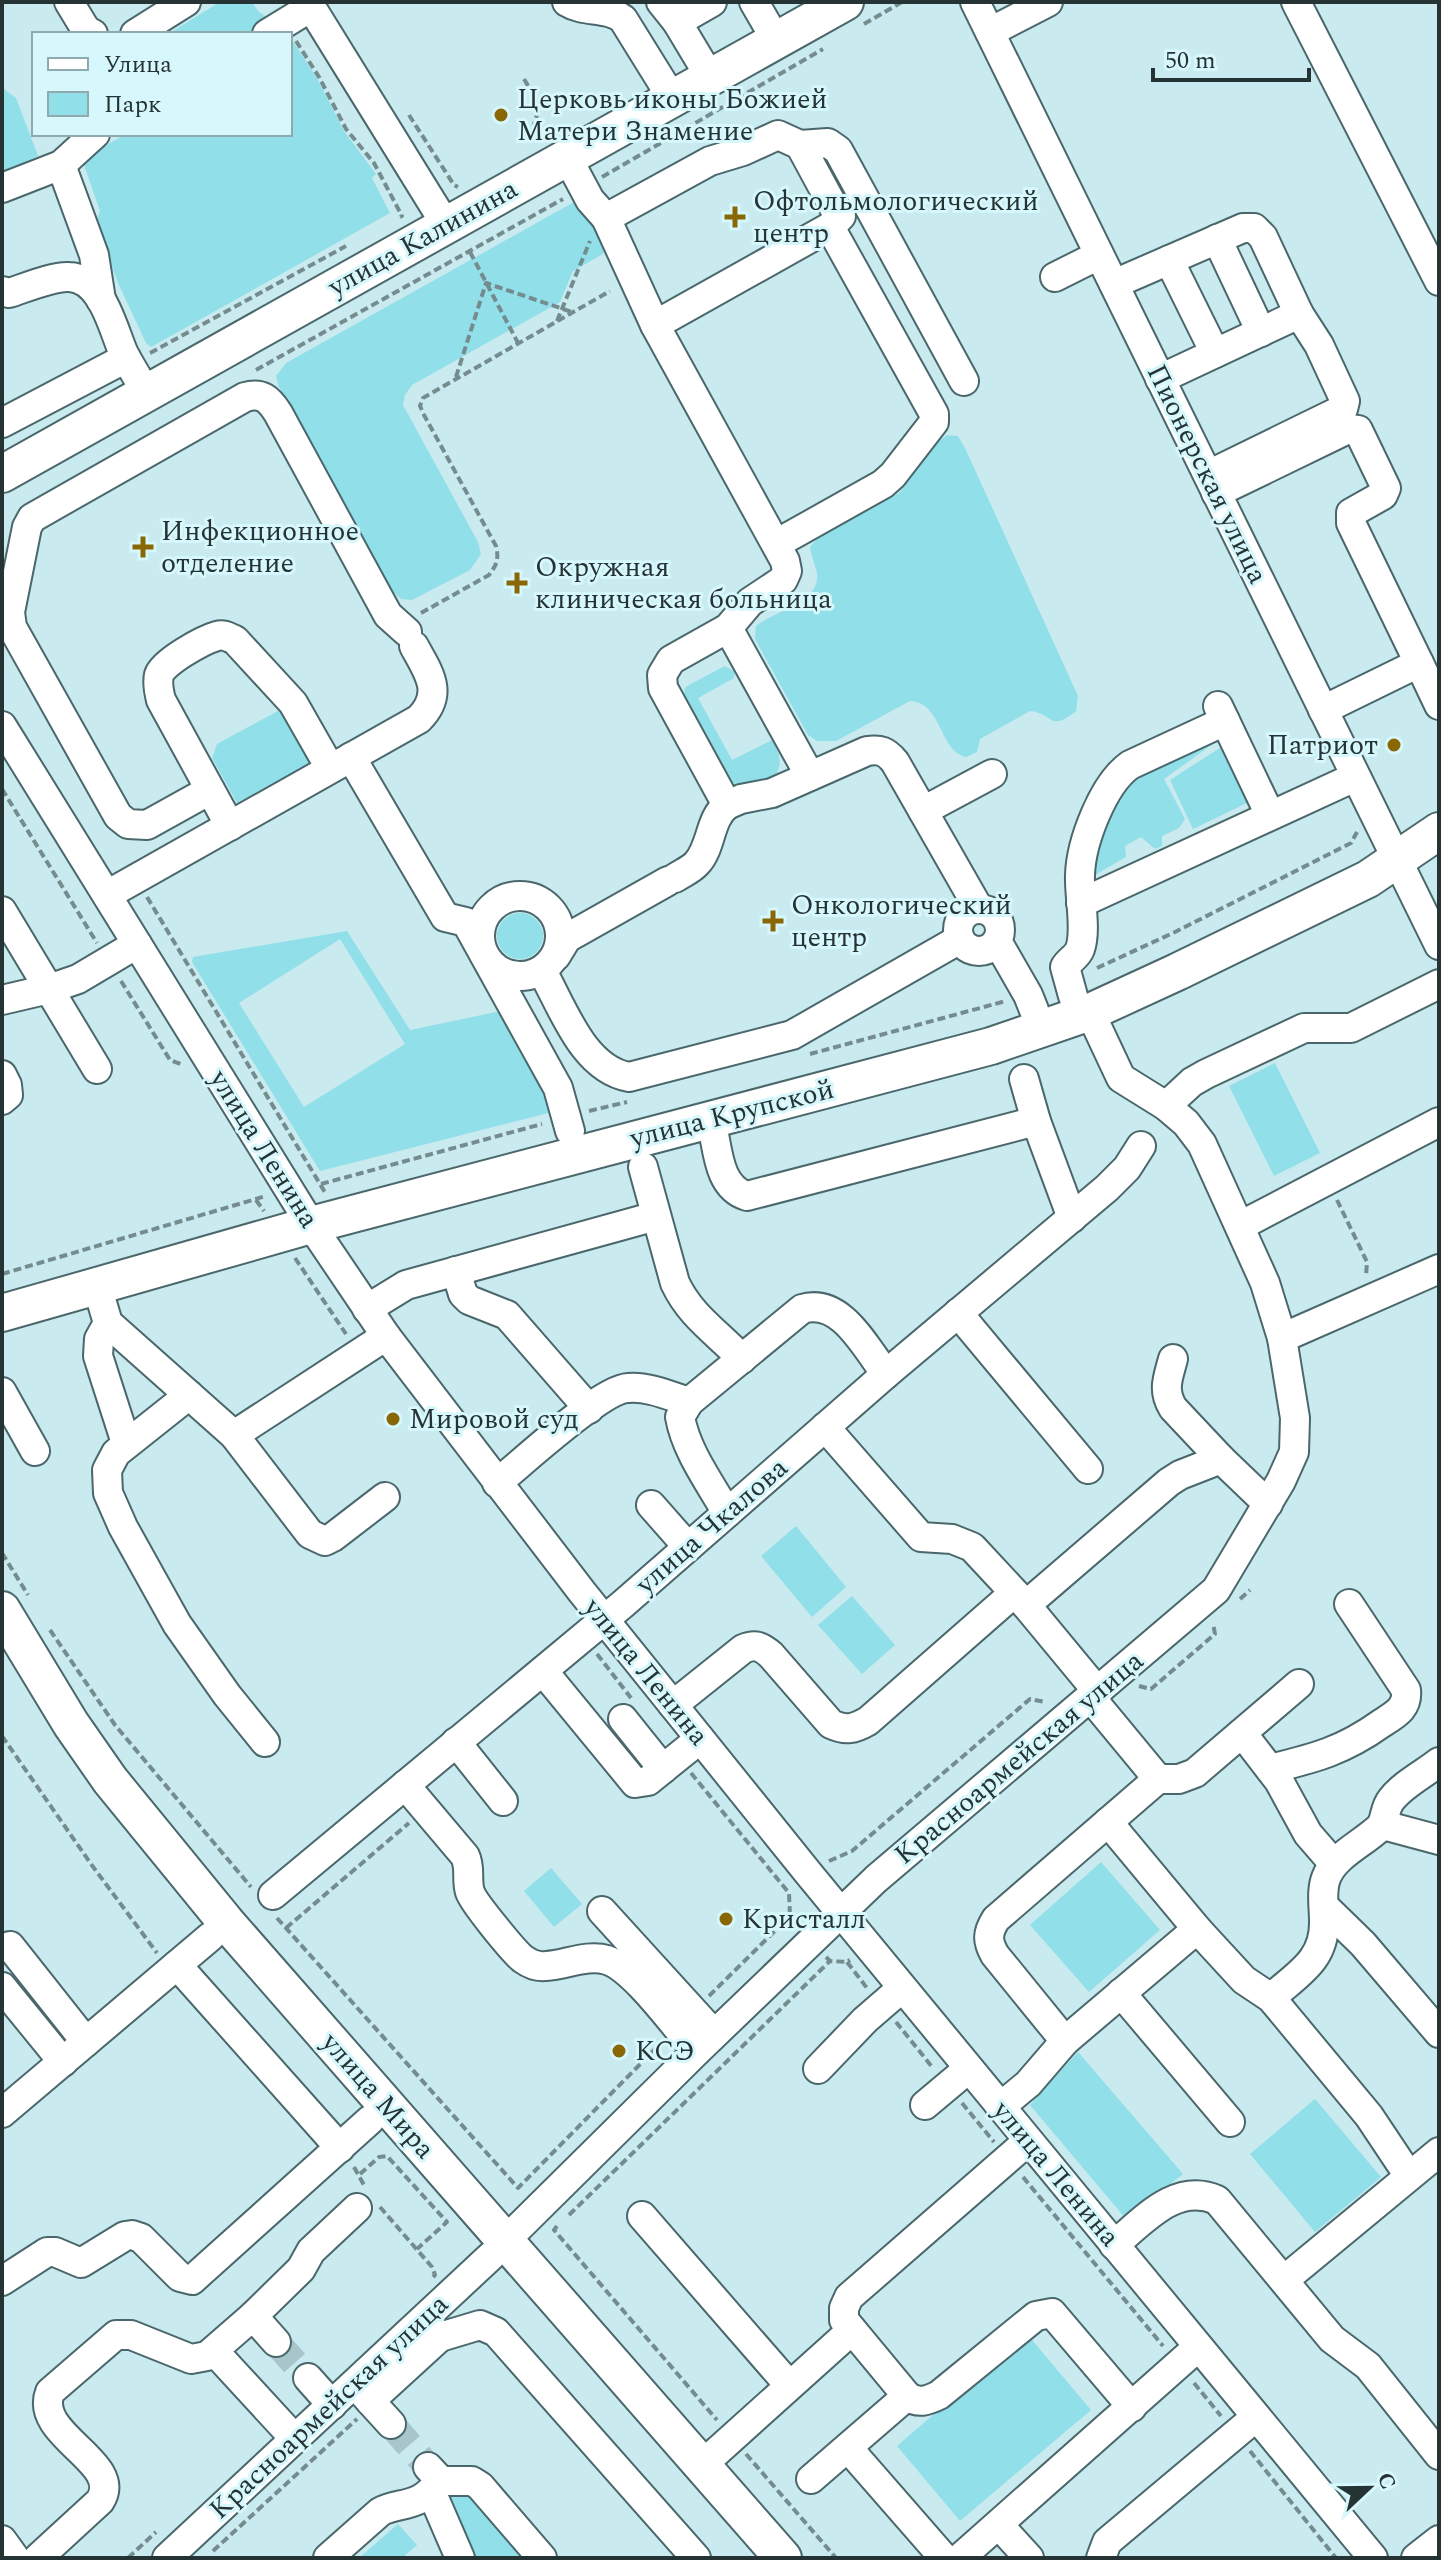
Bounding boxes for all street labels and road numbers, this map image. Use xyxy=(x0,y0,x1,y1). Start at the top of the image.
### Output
street label: улица Калинина xyxy=(319,168,526,309)
street label: Пионерская улица xyxy=(1135,357,1279,591)
street label: улица Ленина xyxy=(198,1060,330,1237)
street label: улица Крупской xyxy=(625,1068,838,1160)
street label: улица Чкалова xyxy=(625,1447,798,1605)
street label: улица Ленина xyxy=(572,1588,720,1756)
street label: Красноармейская улица xyxy=(885,1640,1154,1876)
street label: улица Мира xyxy=(310,2022,446,2169)
street label: улица Ленина xyxy=(981,2091,1130,2257)
street label: Красноармейская улица xyxy=(199,2284,459,2530)

